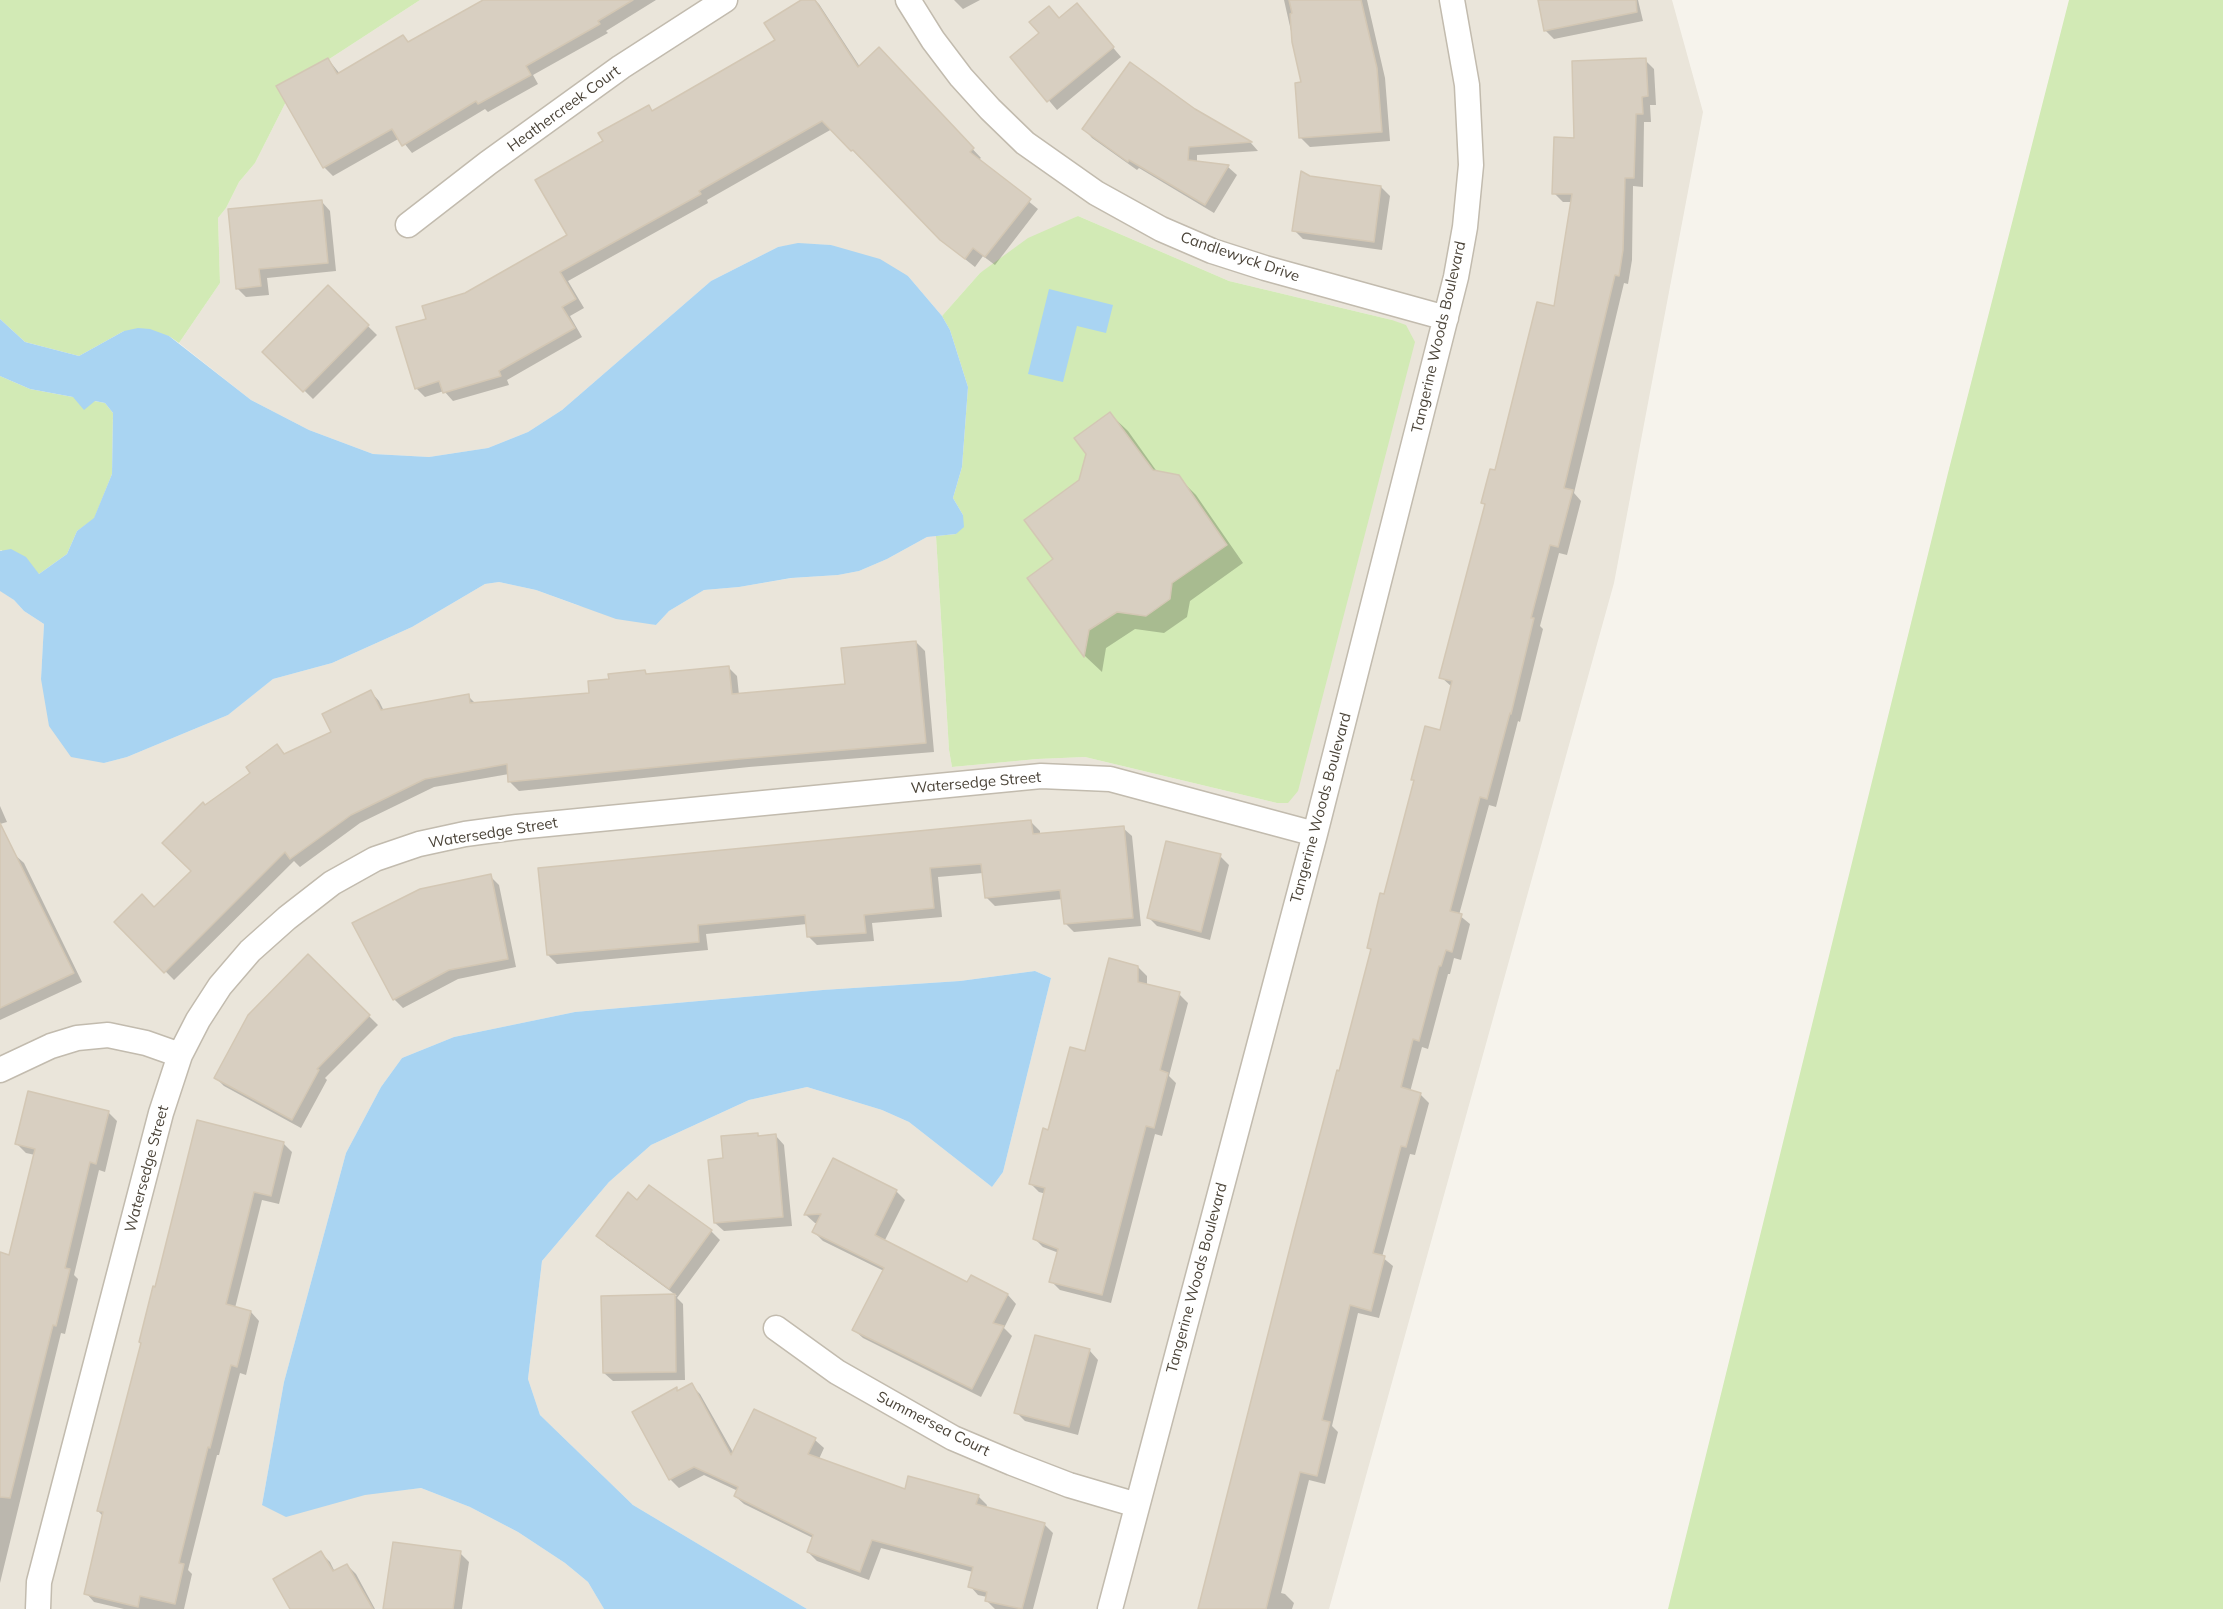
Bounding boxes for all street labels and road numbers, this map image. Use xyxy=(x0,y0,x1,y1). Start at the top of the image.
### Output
street label: Heathercreek Court xyxy=(504,62,624,156)
street label: Candlewyck Drive xyxy=(1178,228,1302,286)
street label: Tangerine Woods Boulevard xyxy=(1408,239,1470,435)
street label: Tangerine Woods Boulevard xyxy=(1287,711,1355,905)
street label: Watersedge Street xyxy=(910,768,1042,798)
street label: Watersedge Street xyxy=(427,814,559,852)
street label: Watersedge Street xyxy=(121,1104,173,1234)
street label: Tangerine Woods Boulevard xyxy=(1163,1181,1231,1375)
street label: Summersea Court xyxy=(873,1388,993,1460)

